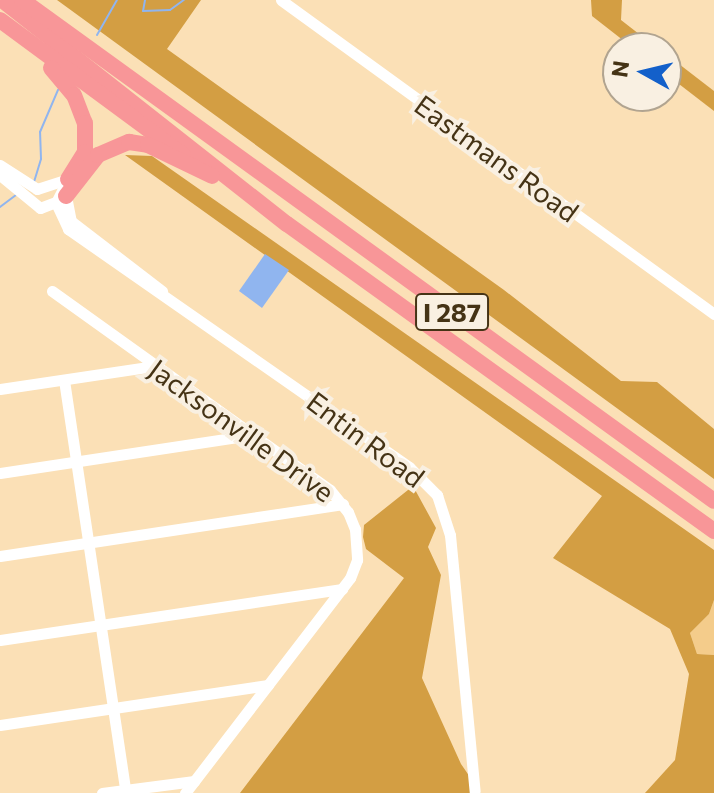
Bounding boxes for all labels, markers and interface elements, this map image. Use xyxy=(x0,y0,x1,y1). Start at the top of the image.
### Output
north arrow xyxy=(602,32,682,112)
text: N xyxy=(605,59,634,79)
street label: Eastmans Road xyxy=(409,87,585,229)
road number: I 287 xyxy=(414,290,490,334)
street label: Jacksonville Drive xyxy=(143,352,341,508)
street label: Entin Road xyxy=(301,384,431,494)

